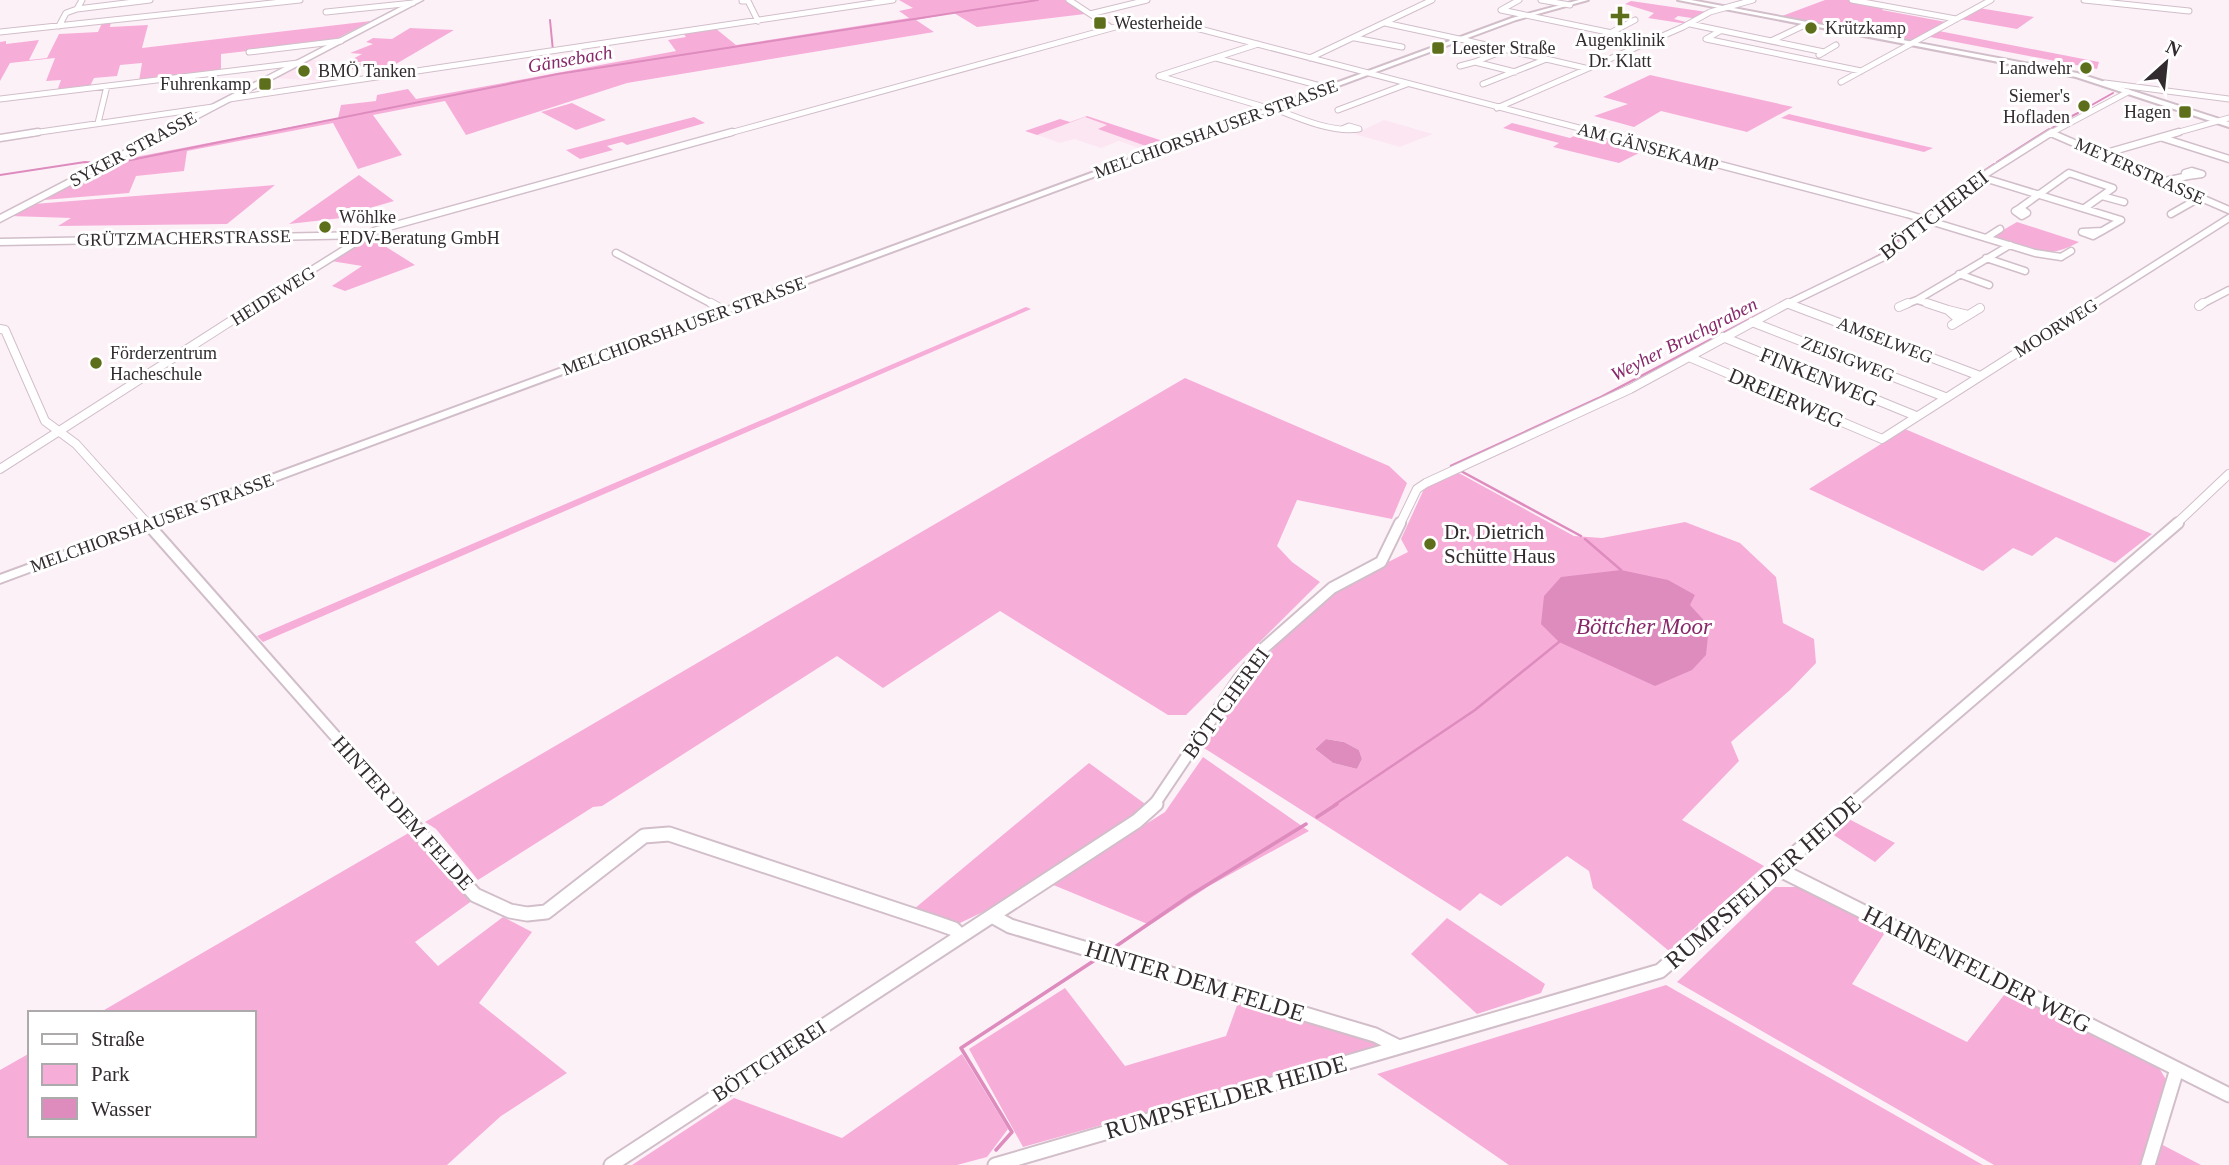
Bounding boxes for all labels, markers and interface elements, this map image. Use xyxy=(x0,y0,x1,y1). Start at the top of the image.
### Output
marker: Augenklinik Dr. Klatt xyxy=(1610,6,1630,26)
place label: Westerheide xyxy=(1114,13,1203,33)
marker: Westerheide xyxy=(1092,15,1108,31)
place label: Krützkamp xyxy=(1825,18,1906,38)
marker: Krützkamp xyxy=(1803,20,1819,36)
north arrow xyxy=(2131,28,2201,98)
place label: Augenklinik Dr. Klatt xyxy=(1575,30,1665,71)
text: N xyxy=(2163,36,2185,61)
place label: Leester Straße xyxy=(1452,38,1555,58)
marker: Leester Straße xyxy=(1430,40,1446,56)
water label: Gänsebach xyxy=(526,41,614,77)
place label: Landwehr xyxy=(1999,58,2072,78)
marker: Landwehr xyxy=(2078,60,2094,76)
place label: BMÖ Tanken xyxy=(318,61,416,81)
marker: BMÖ Tanken xyxy=(296,63,312,79)
place label: Fuhrenkamp xyxy=(160,74,251,94)
marker: Fuhrenkamp xyxy=(257,76,273,92)
street label: MELCHIORSHAUSER STRASSE xyxy=(1092,76,1340,182)
place label: Siemer's Hofladen xyxy=(2003,86,2070,127)
marker: Siemer's Hofladen xyxy=(2076,98,2092,114)
place label: Hagen xyxy=(2124,102,2171,122)
marker: Hagen xyxy=(2177,104,2193,120)
street label: SYKER STRASSE xyxy=(66,107,200,191)
street label: AM GÄNSEKAMP xyxy=(1575,119,1721,175)
street label: MEYERSTRASSE xyxy=(2072,133,2208,209)
street label: BÖTTCHEREI xyxy=(1875,165,1993,265)
place label: Wöhlke EDV-Beratung GmbH xyxy=(339,207,500,248)
marker: Wöhlke EDV-Beratung GmbH xyxy=(317,219,333,235)
street label: GRÜTZMACHERSTRASSE xyxy=(77,226,291,250)
street label: HEIDEWEG xyxy=(227,262,319,330)
street label: MELCHIORSHAUSER STRASSE xyxy=(560,273,808,379)
water label: Weyher Bruchgraben xyxy=(1607,293,1761,385)
street label: MOORWEG xyxy=(2011,295,2101,361)
street label: AMSELWEG xyxy=(1834,313,1936,367)
street label: ZEISIGWEG xyxy=(1799,332,1897,386)
street label: FINKENWEG xyxy=(1757,342,1881,412)
place label: Förderzentrum Hacheschule xyxy=(110,343,217,384)
marker: Förderzentrum Hacheschule xyxy=(88,355,104,371)
street label: DREIERWEG xyxy=(1725,363,1847,433)
street label: MELCHIORSHAUSER STRASSE xyxy=(28,470,276,576)
place label: Dr. Dietrich Schütte Haus xyxy=(1444,520,1555,568)
marker: Dr. Dietrich Schütte Haus xyxy=(1422,536,1438,552)
water label: Böttcher Moor xyxy=(1576,614,1713,639)
street label: BÖTTCHEREI xyxy=(1178,643,1274,763)
street label: HINTER DEM FELDE xyxy=(327,731,479,895)
street label: RUMPSFELDER HEIDE xyxy=(1660,790,1866,974)
street label: HAHNENFELDER WEG xyxy=(1859,900,2095,1038)
street label: HINTER DEM FELDE xyxy=(1082,935,1308,1027)
legend xyxy=(28,1011,256,1137)
street label: BÖTTCHEREI xyxy=(708,1015,830,1107)
text: Straße xyxy=(91,1027,145,1051)
street label: RUMPSFELDER HEIDE xyxy=(1102,1050,1350,1144)
text: Park xyxy=(91,1062,130,1086)
text: Wasser xyxy=(91,1097,151,1121)

